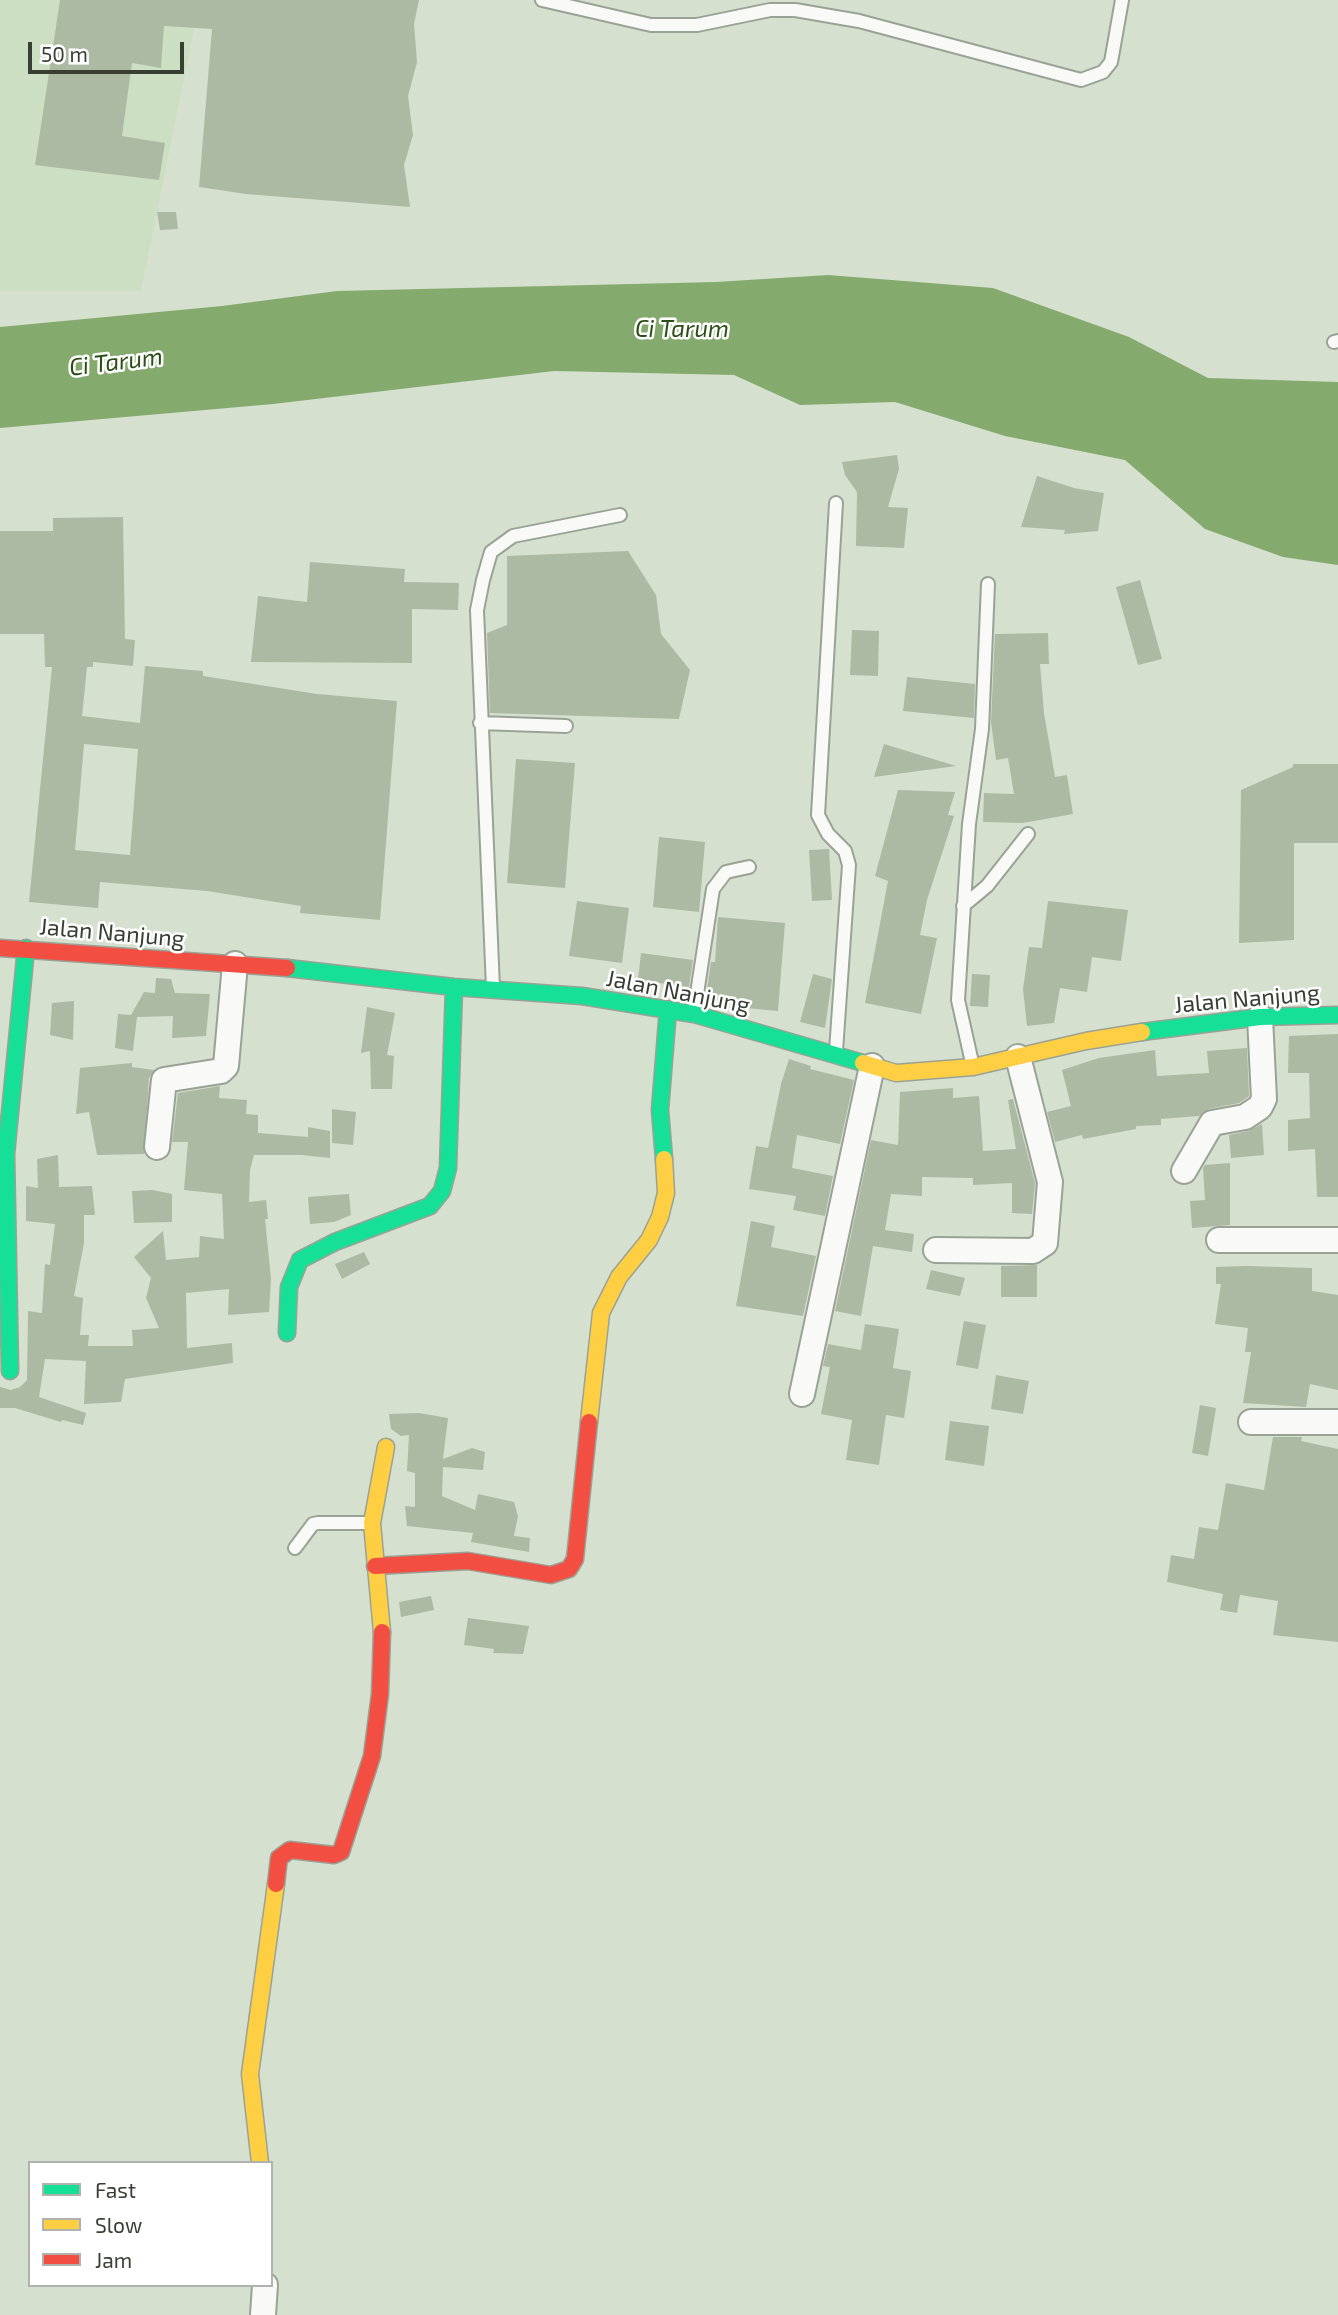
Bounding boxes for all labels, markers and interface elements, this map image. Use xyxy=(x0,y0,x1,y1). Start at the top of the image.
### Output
scale bar xyxy=(32,28,187,72)
text: 50 m xyxy=(41,41,88,66)
water label: Ci Tarum xyxy=(635,315,729,343)
water label: Ci Tarum xyxy=(68,342,164,382)
street label: Jalan Nanjung xyxy=(38,913,186,953)
street label: Jalan Nanjung xyxy=(604,965,752,1019)
street label: Jalan Nanjung xyxy=(1173,979,1321,1019)
legend xyxy=(28,2161,273,2287)
text: Fast xyxy=(95,2177,136,2202)
text: Slow xyxy=(95,2212,142,2237)
text: Jam xyxy=(95,2247,132,2272)

